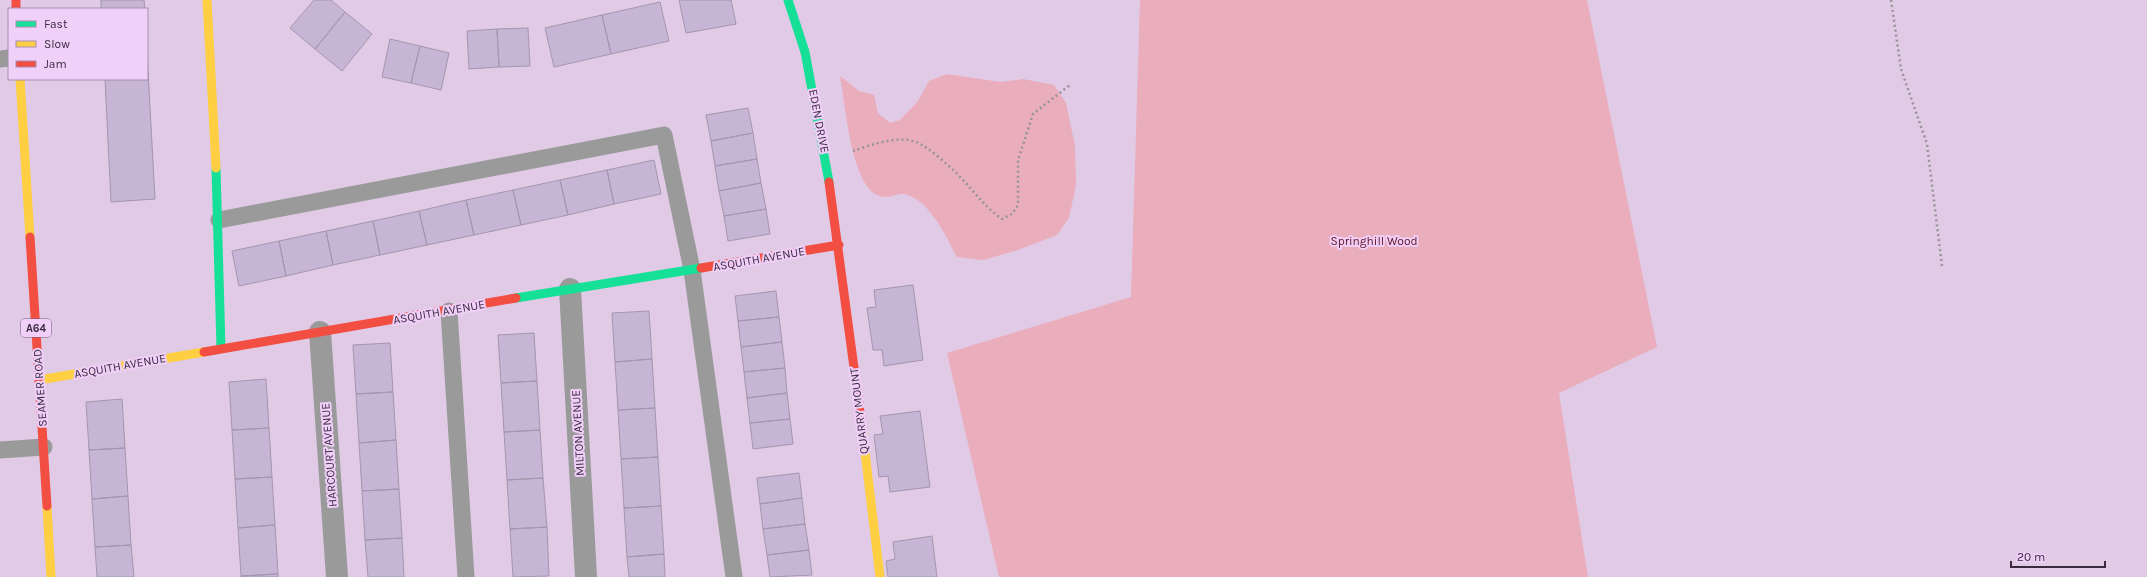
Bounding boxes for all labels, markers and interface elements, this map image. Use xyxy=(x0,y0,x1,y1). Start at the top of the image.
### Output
legend xyxy=(8,8,148,80)
text: Fast xyxy=(44,17,68,31)
text: Slow xyxy=(44,37,70,51)
text: Jam xyxy=(44,57,67,71)
street label: EDEN DRIVE xyxy=(806,88,832,154)
park label: Springhill Wood xyxy=(1330,234,1418,248)
street label: ASQUITH AVENUE xyxy=(712,244,806,274)
street label: ASQUITH AVENUE xyxy=(392,297,486,327)
road number: A64 xyxy=(21,319,51,337)
street label: SEAMER ROAD xyxy=(30,349,50,427)
street label: ASQUITH AVENUE xyxy=(73,351,167,381)
street label: QUARRY MOUNT xyxy=(847,367,871,455)
street label: MILTON AVENUE xyxy=(569,390,587,476)
street label: HARCOURT AVENUE xyxy=(318,403,340,507)
scale bar xyxy=(2011,543,2105,569)
text: 20 m xyxy=(2017,550,2045,564)

